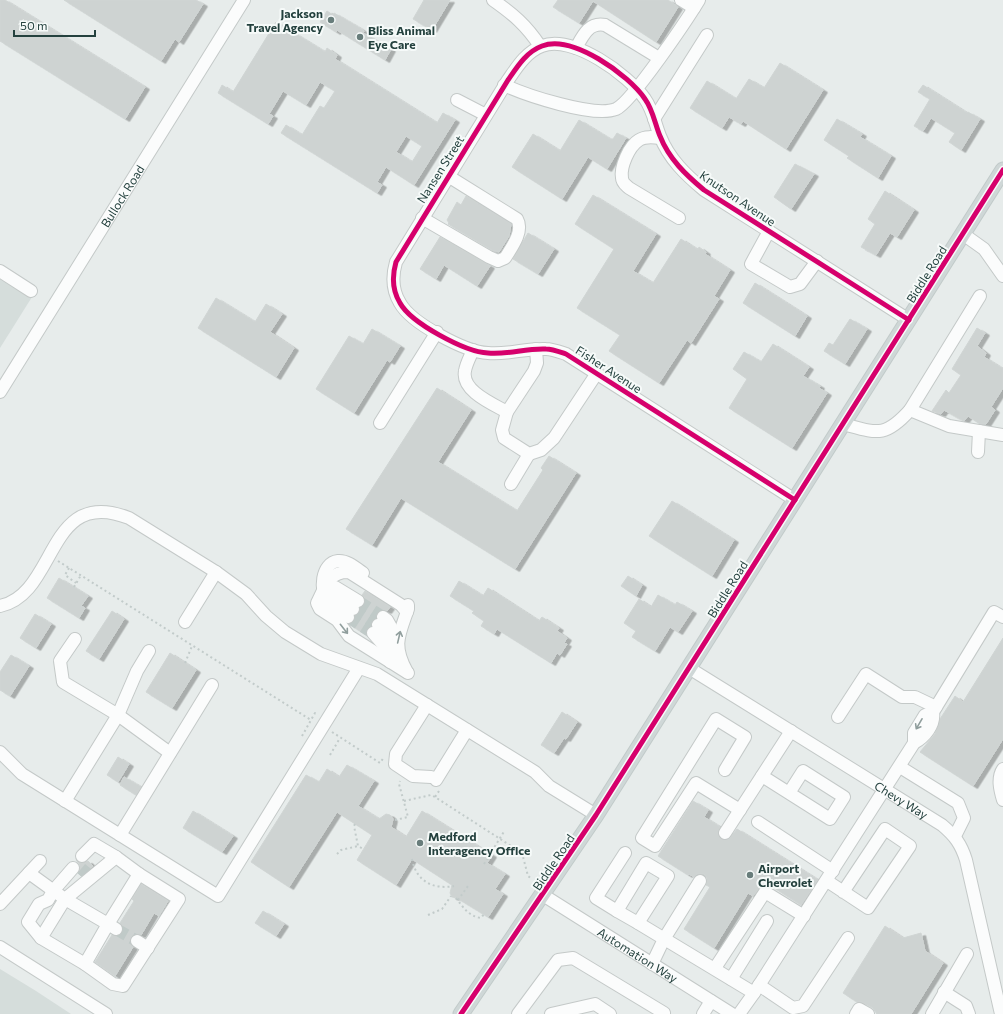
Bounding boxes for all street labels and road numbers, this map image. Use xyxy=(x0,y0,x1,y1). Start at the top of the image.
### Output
street label: Nansen Street xyxy=(414,133,466,205)
street label: Bullock Road xyxy=(97,162,147,230)
street label: Knutson Avenue xyxy=(697,167,779,229)
street label: Biddle Road xyxy=(903,243,949,305)
street label: Fisher Avenue xyxy=(573,343,645,395)
street label: Biddle Road xyxy=(704,558,750,620)
street label: Chevy Way xyxy=(872,778,931,822)
street label: Biddle Road xyxy=(529,831,577,893)
street label: Automation Way xyxy=(595,924,680,985)

